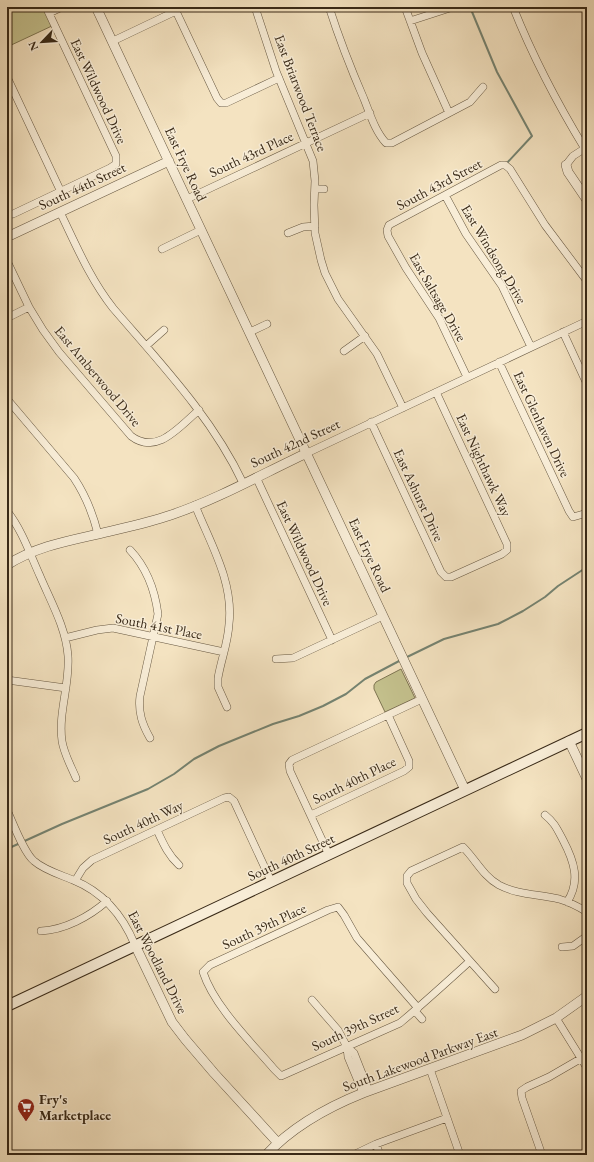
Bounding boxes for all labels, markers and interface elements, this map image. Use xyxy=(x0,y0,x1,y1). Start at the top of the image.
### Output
north arrow xyxy=(22,22,62,62)
street label: East Briarwood Terrace xyxy=(270,32,332,154)
street label: East Wildwood Drive xyxy=(67,35,132,147)
text: N xyxy=(25,39,41,53)
street label: East Frye Road xyxy=(161,124,211,205)
street label: South 43rd Place xyxy=(206,126,296,181)
street label: South 43rd Street xyxy=(393,154,485,214)
street label: South 44th Street xyxy=(36,158,129,214)
street label: East Windsong Drive xyxy=(457,201,531,307)
street label: East Saltsage Drive xyxy=(405,250,471,345)
street label: East Amberwood Drive xyxy=(51,322,146,430)
street label: East Glenhaven Drive xyxy=(510,368,575,480)
street label: East Nighthawk Way xyxy=(452,411,516,520)
street label: South 42nd Street xyxy=(247,414,343,472)
street label: East Ashurst Drive xyxy=(390,446,449,545)
street label: East Wildwood Drive xyxy=(273,497,338,609)
street label: East Frye Road xyxy=(345,515,395,596)
street label: South 41st Place xyxy=(114,609,204,643)
street label: South 40th Place xyxy=(309,752,399,808)
street label: South 40th Way xyxy=(100,795,187,848)
street label: South 40th Street xyxy=(245,829,338,885)
street label: South 39th Place xyxy=(219,898,309,953)
street label: East Woodland Drive xyxy=(124,907,192,1017)
street label: South 39th Street xyxy=(309,999,402,1055)
street label: South Lakewood Parkway East xyxy=(340,1022,501,1095)
place label: Fry's Marketplace xyxy=(39,1090,111,1124)
supermarket icon: Fry's Marketplace xyxy=(16,1097,36,1122)

